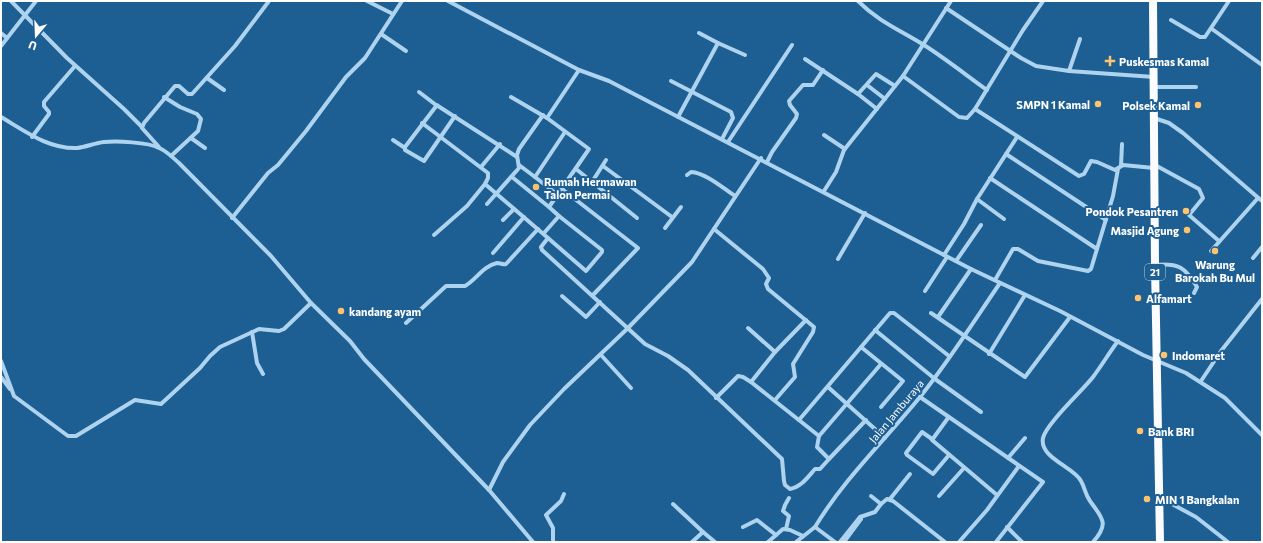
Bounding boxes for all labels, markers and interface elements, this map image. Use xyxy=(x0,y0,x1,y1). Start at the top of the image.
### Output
north arrow xyxy=(16,16,56,56)
text: U xyxy=(27,38,38,53)
marker: Puskesmas Kamal xyxy=(1104,55,1116,67)
place label: Puskesmas Kamal xyxy=(1119,55,1209,68)
place label: SMPN 1 Kamal xyxy=(1016,98,1090,111)
marker: SMPN 1 Kamal xyxy=(1093,99,1103,109)
place label: Polsek Kamal xyxy=(1122,99,1190,112)
marker: Polsek Kamal xyxy=(1193,100,1203,110)
place label: Rumah Hermawan Talon Permai xyxy=(544,175,637,201)
marker: Rumah Hermawan Talon Permai xyxy=(531,182,541,192)
place label: Pondok Pesantren xyxy=(1085,205,1178,218)
marker: Pondok Pesantren xyxy=(1181,206,1191,216)
place label: Masjid Agung xyxy=(1111,224,1179,237)
marker: Masjid Agung xyxy=(1182,225,1192,235)
marker: Warung Barokah Bu Mul xyxy=(1210,246,1220,256)
place label: Warung Barokah Bu Mul xyxy=(1175,258,1255,284)
road number: 21 xyxy=(1145,264,1165,280)
place label: Alfamart xyxy=(1146,292,1192,305)
marker: Alfamart xyxy=(1133,293,1143,303)
place label: kandang ayam xyxy=(349,305,422,318)
marker: kandang ayam xyxy=(336,306,346,316)
place label: Indomaret xyxy=(1172,349,1225,362)
marker: Indomaret xyxy=(1159,350,1169,360)
street label: Jalan Jamburaya xyxy=(866,377,927,446)
place label: Bank BRI xyxy=(1148,425,1194,438)
marker: Bank BRI xyxy=(1135,426,1145,436)
place label: MIN 1 Bangkalan xyxy=(1155,493,1239,506)
marker: MIN 1 Bangkalan xyxy=(1142,494,1152,504)

